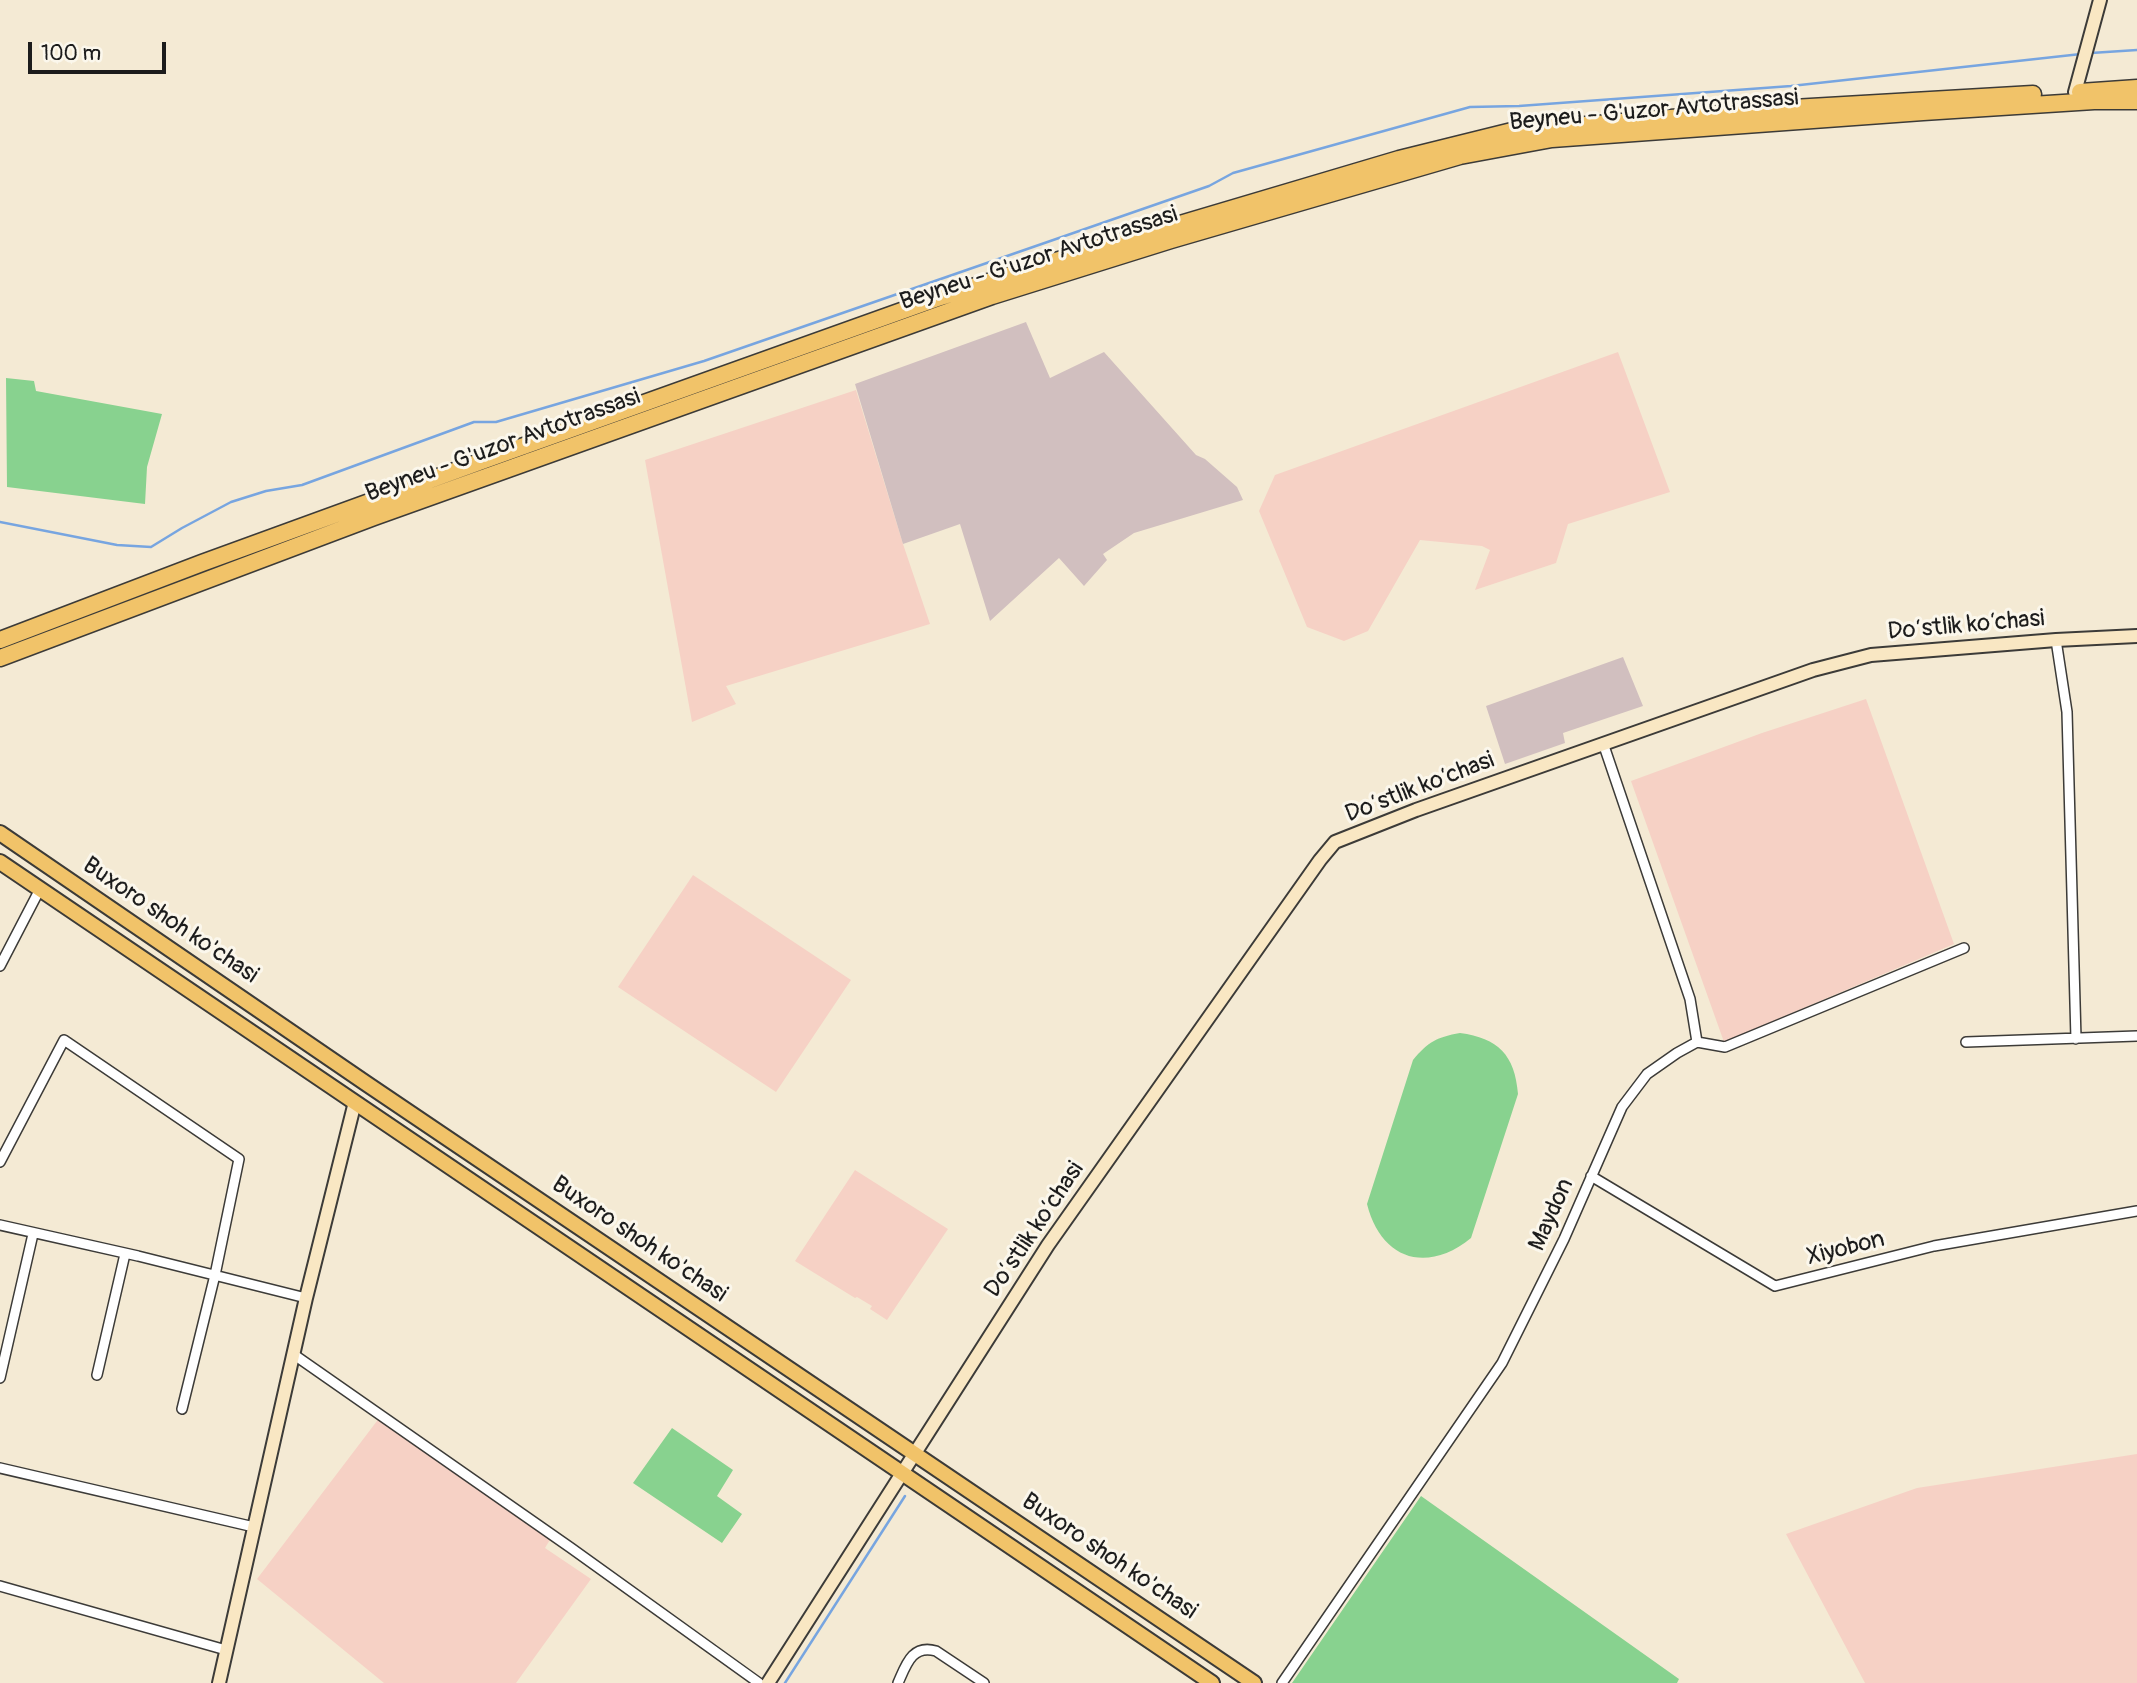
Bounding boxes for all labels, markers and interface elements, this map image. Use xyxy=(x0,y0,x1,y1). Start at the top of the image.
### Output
scale bar xyxy=(32,28,170,72)
text: 100 m xyxy=(41,40,101,67)
street label: Beyneu - G'uzor Avtotrassasi xyxy=(1508,84,1800,138)
street label: Beyneu - G'uzor Avtotrassasi xyxy=(897,200,1181,318)
street label: Beyneu - G'uzor Avtotrassasi xyxy=(362,383,644,509)
street label: Do‘stlik ko‘chasi xyxy=(1886,605,2046,647)
street label: Do‘stlik ko‘chasi xyxy=(1341,746,1499,830)
street label: Buxoro shoh ko'chasi xyxy=(77,852,263,990)
street label: Do‘stlik ko‘chasi xyxy=(979,1157,1091,1303)
street label: Buxoro shoh ko'chasi xyxy=(546,1171,732,1309)
street label: Maydon xyxy=(1523,1174,1581,1256)
street label: Xiyobon xyxy=(1804,1225,1888,1273)
street label: Buxoro shoh ko'chasi xyxy=(1016,1488,1202,1626)

